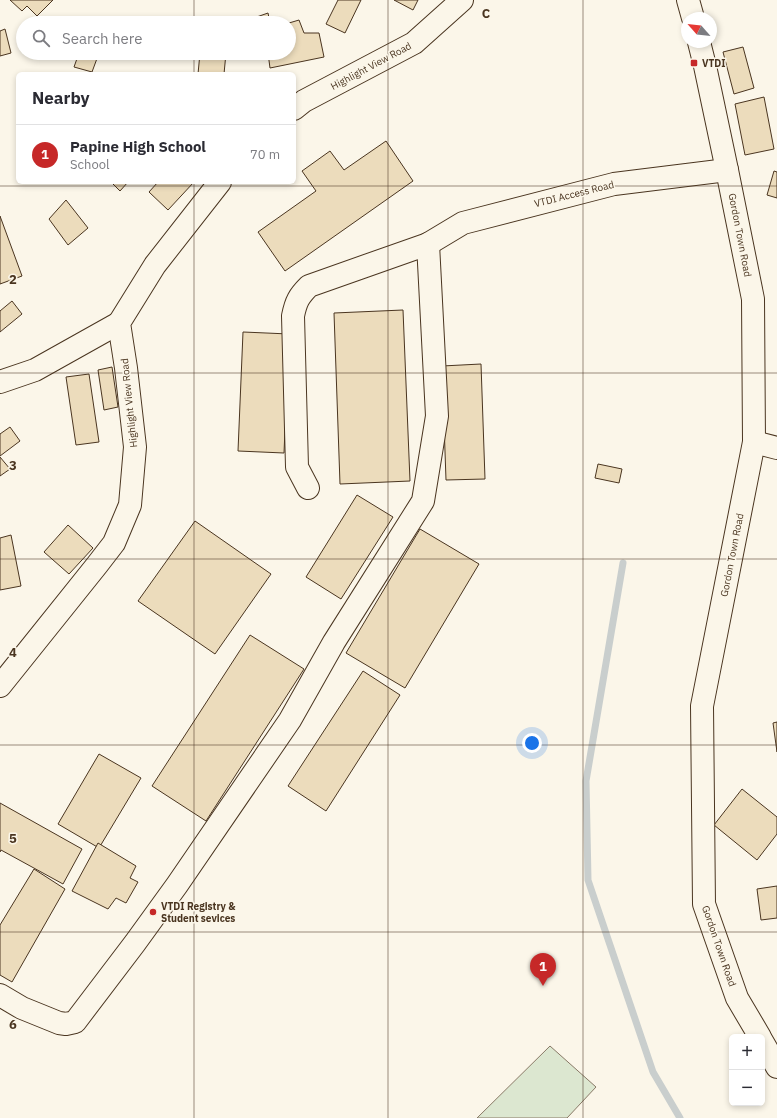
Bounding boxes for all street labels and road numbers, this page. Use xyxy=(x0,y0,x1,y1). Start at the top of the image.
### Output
street label: Highlight View Road xyxy=(328,39,414,93)
street label: VTDI Access Road xyxy=(533,178,615,210)
street label: Gordon Town Road xyxy=(726,192,754,278)
street label: Highlight View Road xyxy=(118,358,140,448)
street label: Gordon Town Road xyxy=(718,512,746,598)
street label: Gordon Town Road xyxy=(699,904,739,988)

